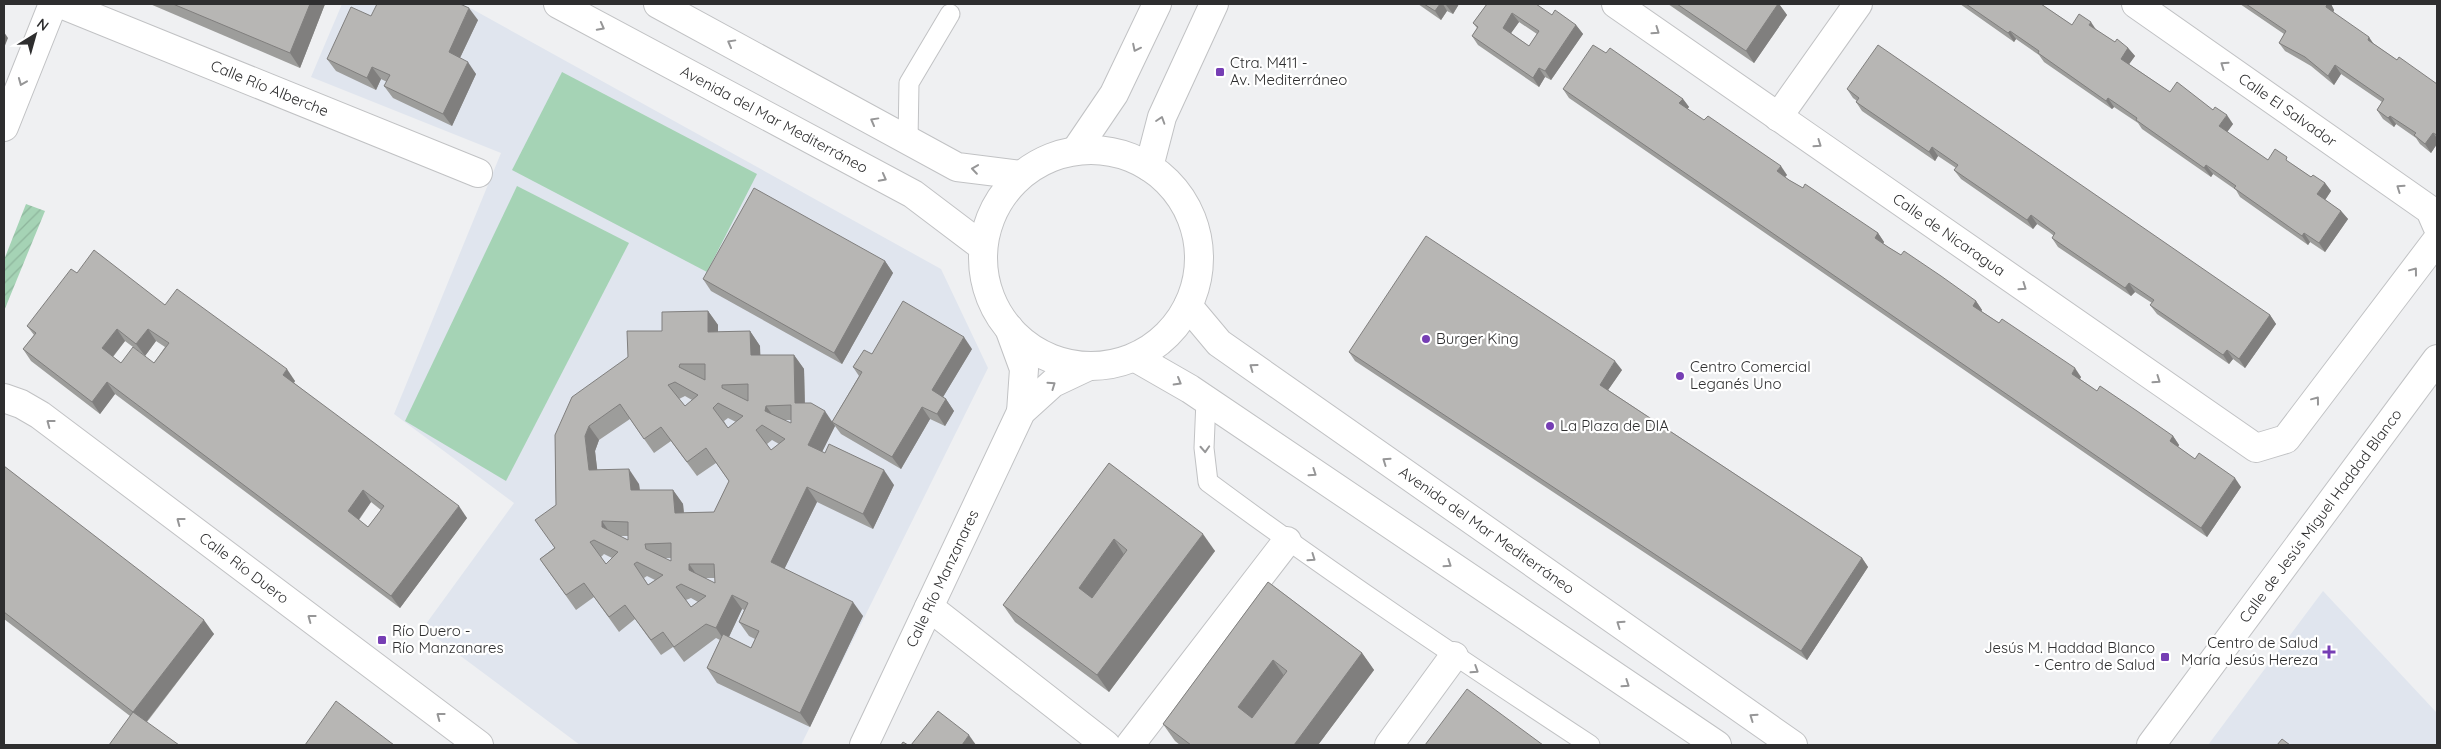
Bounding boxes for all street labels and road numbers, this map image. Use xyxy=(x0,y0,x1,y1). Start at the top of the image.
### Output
street label: Calle Río Alberche xyxy=(208,56,332,120)
street label: Avenida del Mar Mediterráneo xyxy=(677,61,871,177)
street label: Calle El Salvador xyxy=(2235,69,2341,151)
street label: Calle de Nicaragua xyxy=(1889,189,2009,280)
street label: Calle de Jesús Miguel Haddad Blanco xyxy=(2235,405,2406,626)
street label: Avenida del Mar Mediterráneo xyxy=(1396,462,1578,598)
street label: Calle Río Manzanares xyxy=(901,507,983,650)
street label: Calle Río Duero xyxy=(196,528,293,608)

